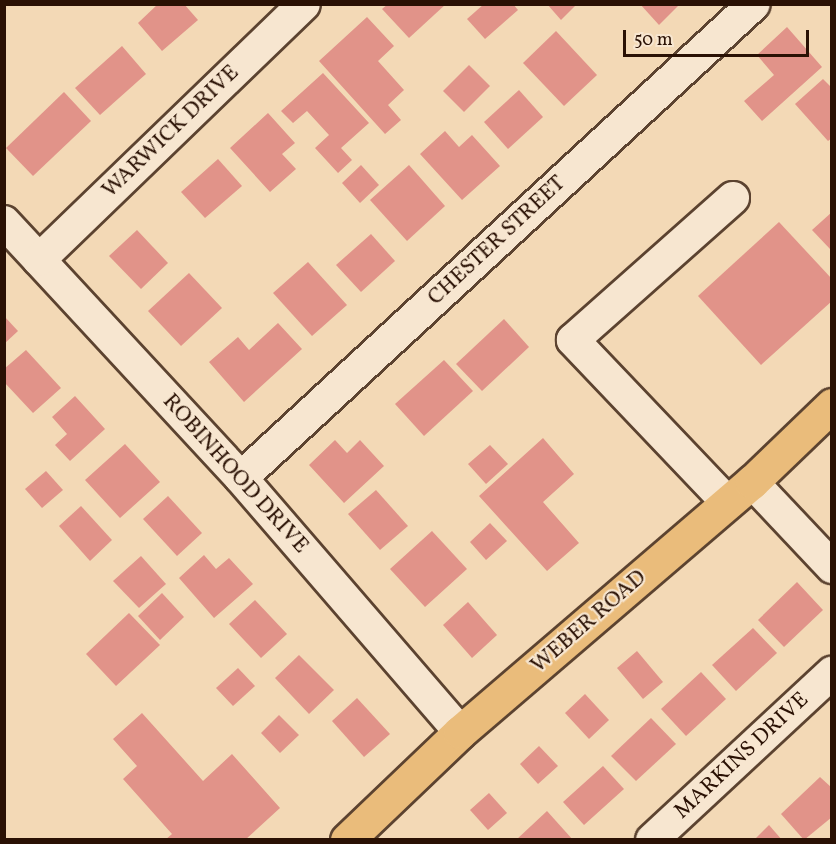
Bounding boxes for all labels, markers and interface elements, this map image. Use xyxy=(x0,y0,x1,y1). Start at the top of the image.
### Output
scale bar xyxy=(626,18,812,56)
text: 50 m xyxy=(634,28,673,53)
street label: WARWICK DRIVE xyxy=(97,60,245,204)
street label: CHESTER STREET xyxy=(423,171,571,311)
street label: ROBINHOOD DRIVE xyxy=(156,389,314,559)
street label: WEBER ROAD xyxy=(526,565,652,679)
street label: MARKINS DRIVE xyxy=(669,687,815,825)

